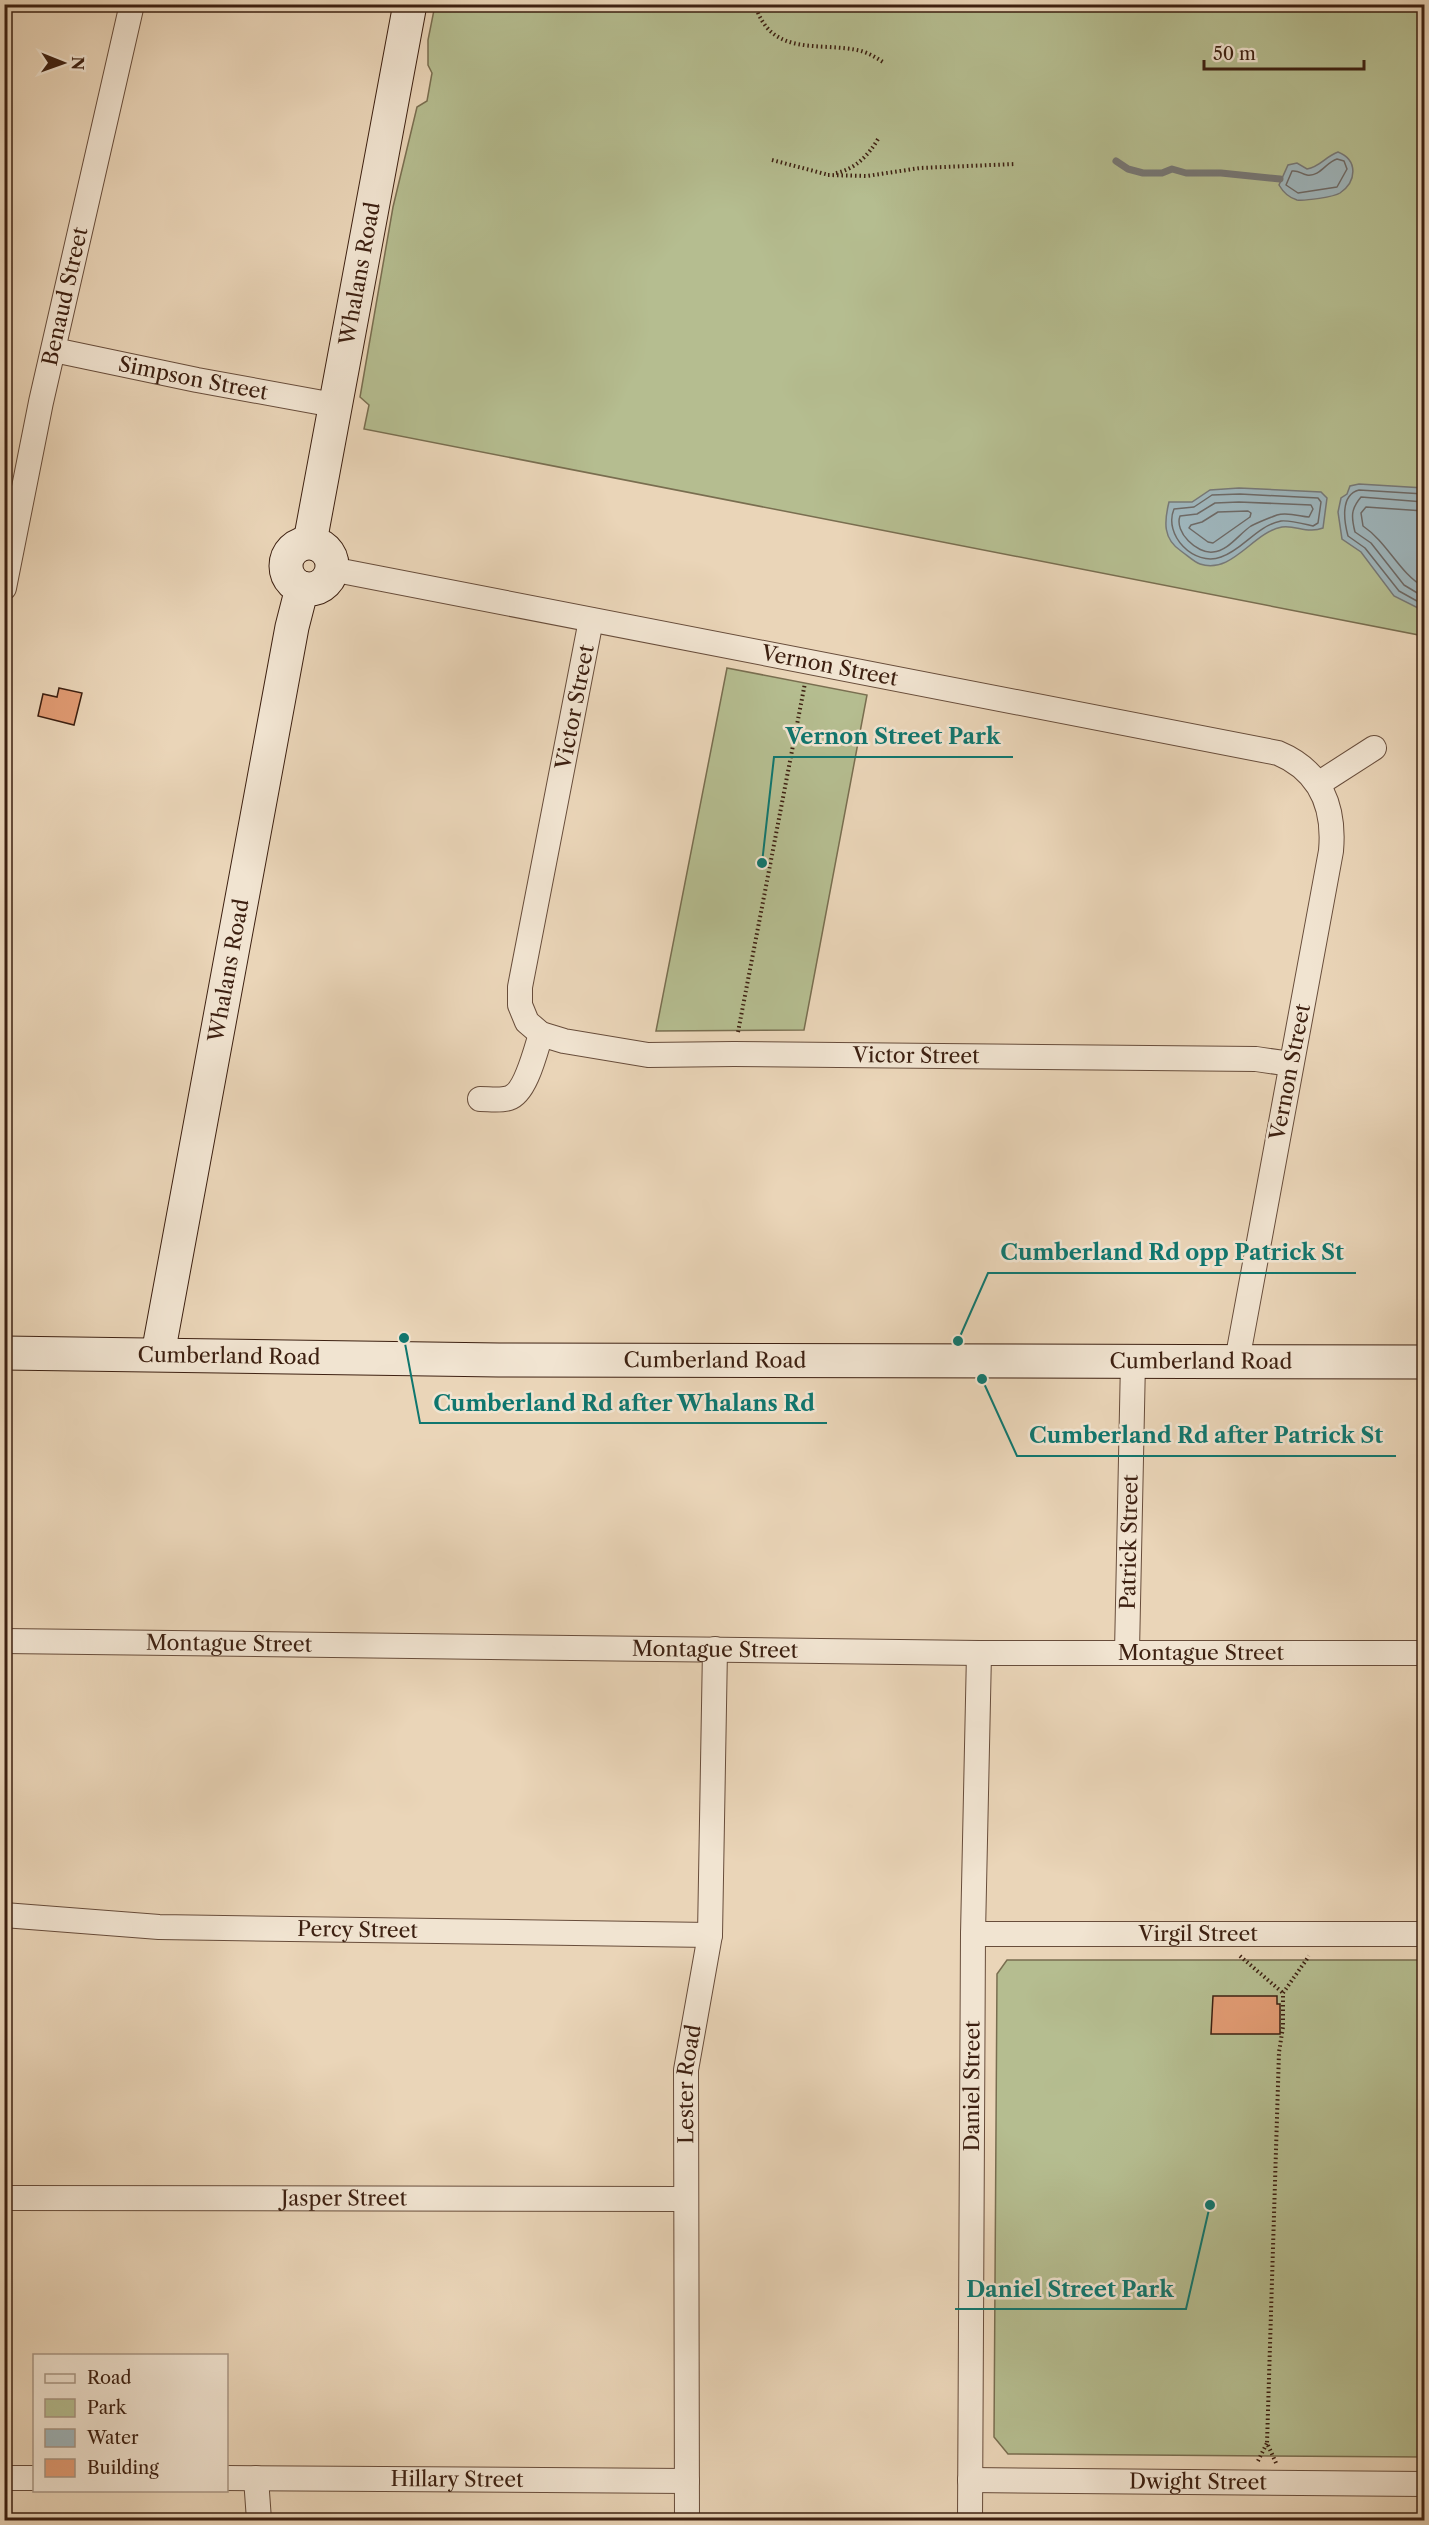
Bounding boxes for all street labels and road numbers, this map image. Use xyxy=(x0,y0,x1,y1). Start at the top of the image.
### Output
street label: Whalans Road xyxy=(334,200,385,348)
street label: Benaud Street xyxy=(37,224,93,368)
street label: Simpson Street xyxy=(116,351,271,405)
street label: Vernon Street xyxy=(759,640,901,691)
street label: Victor Street xyxy=(550,642,599,772)
street label: Whalans Road xyxy=(203,897,254,1045)
street label: Vernon Street xyxy=(1264,1001,1315,1143)
street label: Victor Street xyxy=(852,1042,980,1068)
street label: Cumberland Road xyxy=(137,1342,321,1369)
street label: Cumberland Road xyxy=(624,1347,807,1373)
street label: Cumberland Road xyxy=(1110,1348,1293,1374)
street label: Patrick Street xyxy=(1115,1474,1143,1610)
street label: Montague Street xyxy=(146,1630,313,1657)
street label: Montague Street xyxy=(632,1636,799,1663)
street label: Montague Street xyxy=(1118,1640,1285,1665)
street label: Percy Street xyxy=(297,1916,419,1943)
street label: Virgil Street xyxy=(1137,1921,1258,1946)
street label: Daniel Street xyxy=(959,2020,985,2151)
street label: Lester Road xyxy=(672,2022,706,2144)
street label: Jasper Street xyxy=(278,2185,407,2211)
street label: Hillary Street xyxy=(390,2466,524,2492)
street label: Dwight Street xyxy=(1129,2468,1267,2495)

